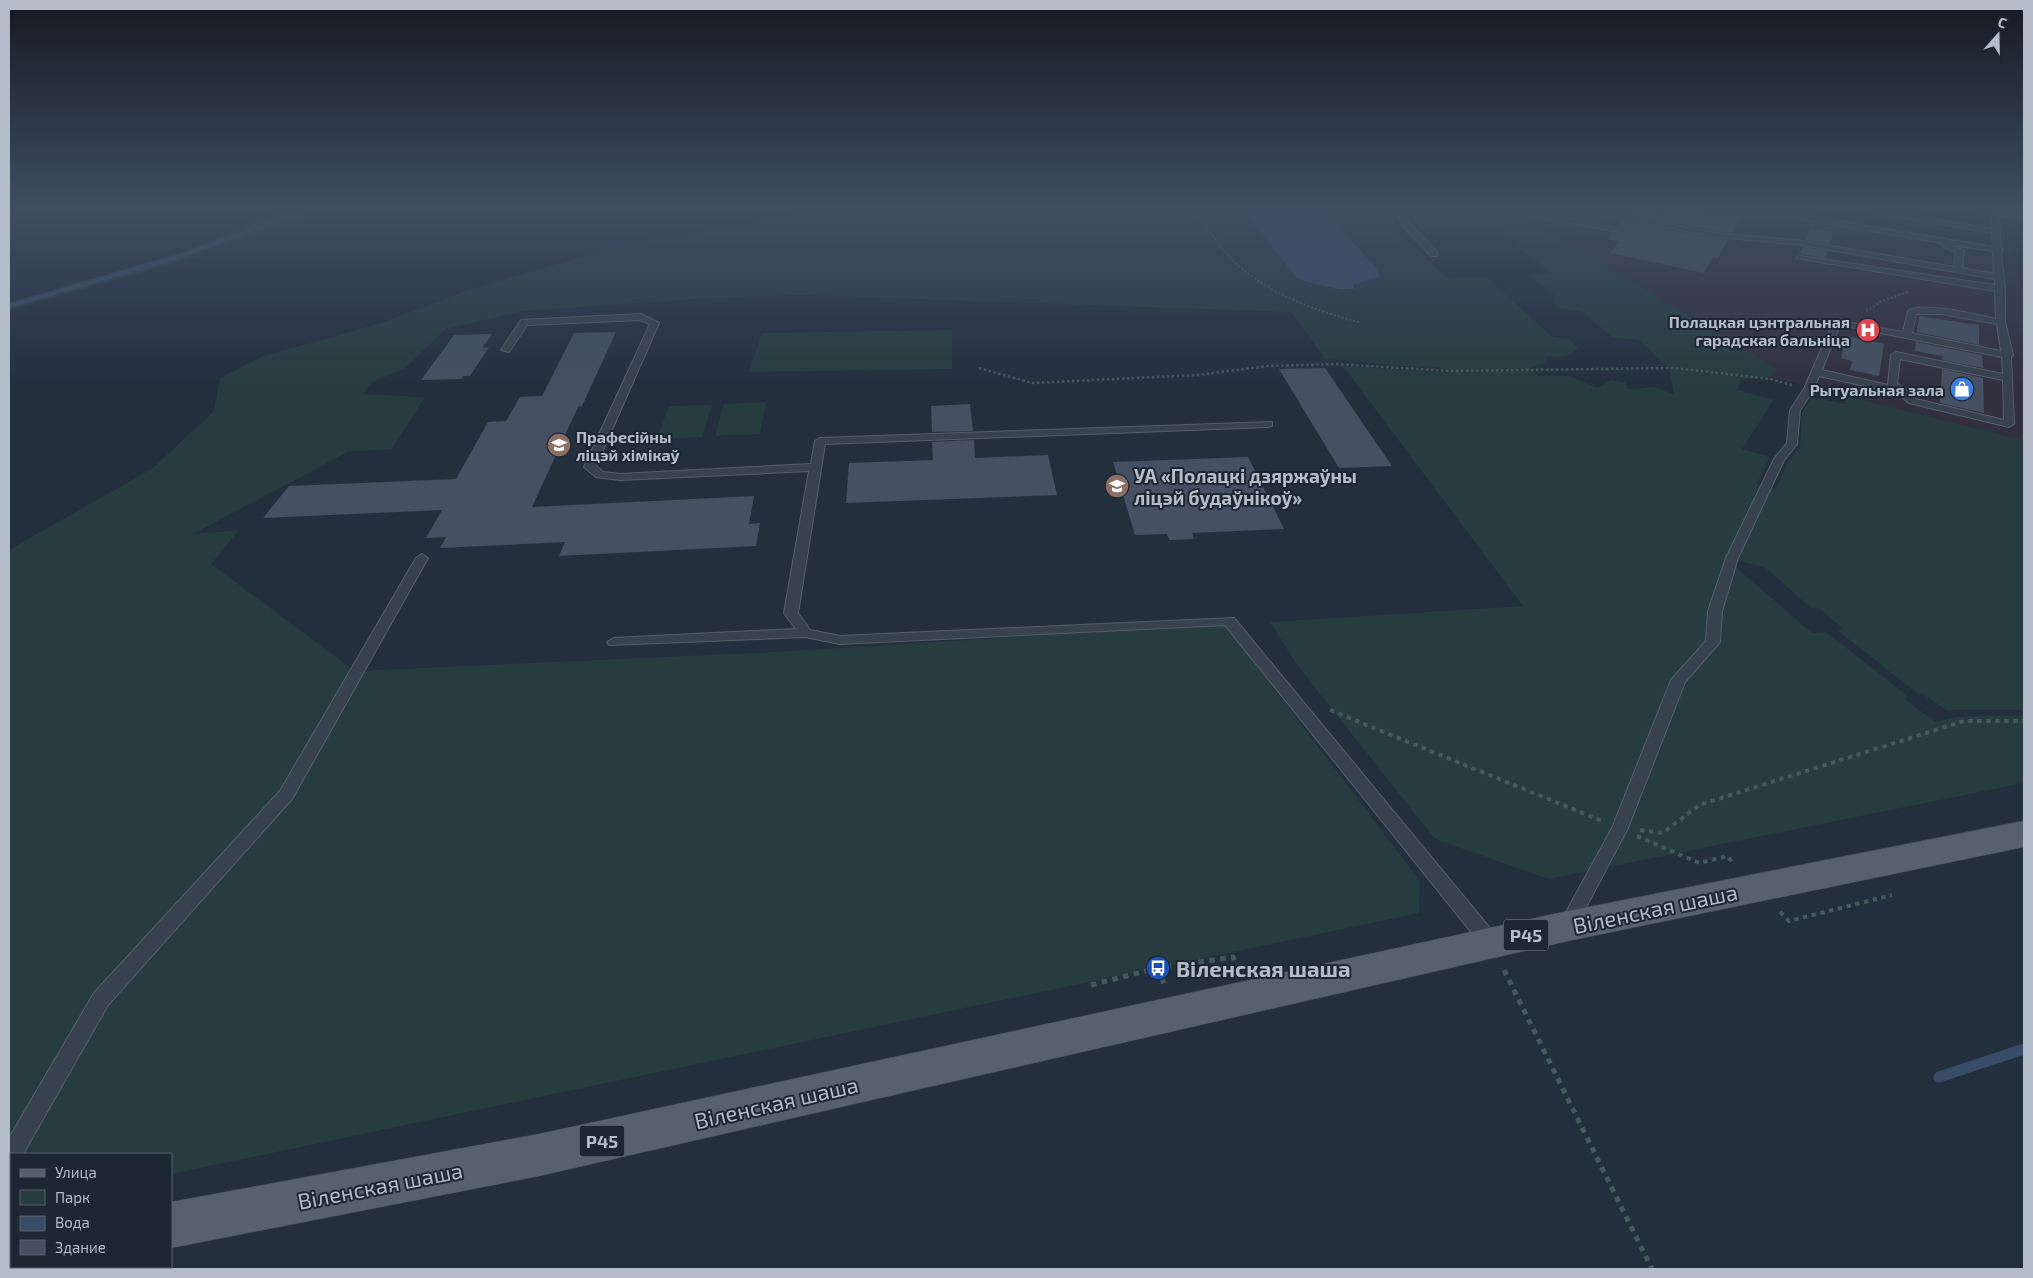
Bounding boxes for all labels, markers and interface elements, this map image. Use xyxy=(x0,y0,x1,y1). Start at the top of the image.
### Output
north arrow xyxy=(1973,10,2023,60)
text: С xyxy=(1996,13,2009,32)
place label: Полацкая цэнтральная гарадская бальніца xyxy=(1669,312,1850,349)
hospital icon: Полацкая цэнтральная гарадская бальніца xyxy=(1855,317,1881,343)
shop icon: Рытуальная зала xyxy=(1949,376,1975,402)
place label: Рытуальная зала xyxy=(1810,380,1944,399)
place label: Прафесійны ліцэй хімікаў xyxy=(576,427,680,464)
school or university icon: Прафесійны ліцэй хімікаў xyxy=(546,432,572,458)
place label: УА «Полацкі дзяржаўны ліцэй будаўнікоў» xyxy=(1134,464,1357,509)
school or university icon: УА «Полацкі дзяржаўны ліцэй будаўнікоў» xyxy=(1104,473,1130,499)
street label: Віленская шаша xyxy=(1570,878,1740,938)
road number: Р45 xyxy=(1504,920,1548,950)
bus stop icon: Віленская шаша xyxy=(1145,955,1171,981)
place label: Віленская шаша xyxy=(1176,955,1351,981)
street label: Віленская шаша xyxy=(691,1070,861,1134)
road number: Р45 xyxy=(580,1126,624,1156)
legend xyxy=(10,1153,172,1268)
street label: Віленская шаша xyxy=(295,1156,465,1214)
text: Улица xyxy=(55,1163,97,1181)
text: Парк xyxy=(55,1188,90,1206)
text: Вода xyxy=(55,1213,90,1231)
text: Здание xyxy=(55,1238,106,1256)

